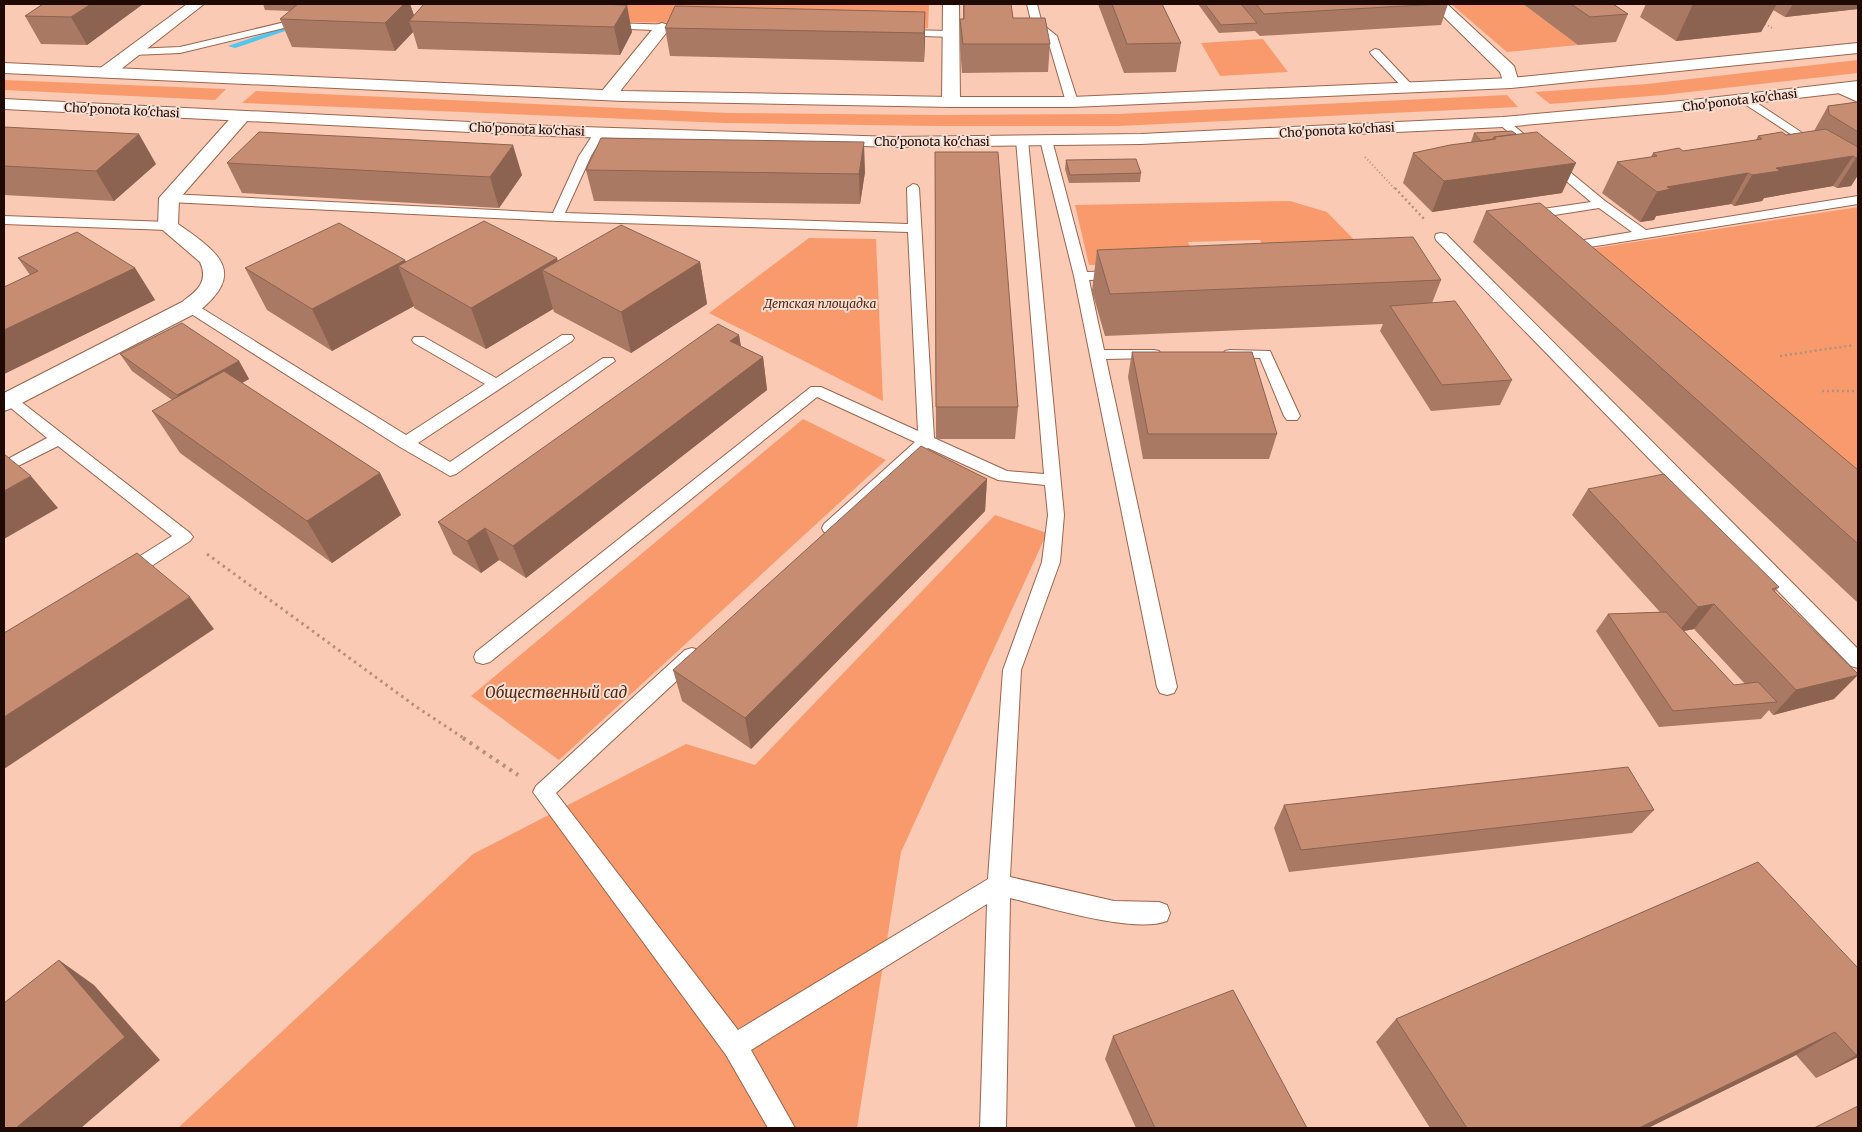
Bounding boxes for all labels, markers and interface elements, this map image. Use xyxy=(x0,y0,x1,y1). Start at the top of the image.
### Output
street label: Cho'ponota ko'chasi xyxy=(1682,86,1798,114)
street label: Cho'ponota ko'chasi xyxy=(64,99,180,121)
street label: Cho'ponota ko'chasi xyxy=(469,119,585,139)
street label: Cho'ponota ko'chasi xyxy=(1279,119,1395,141)
street label: Cho'ponota ko'chasi xyxy=(874,134,990,149)
park label: Детская площадка xyxy=(763,296,876,311)
park label: Общественный сад xyxy=(485,683,628,702)

